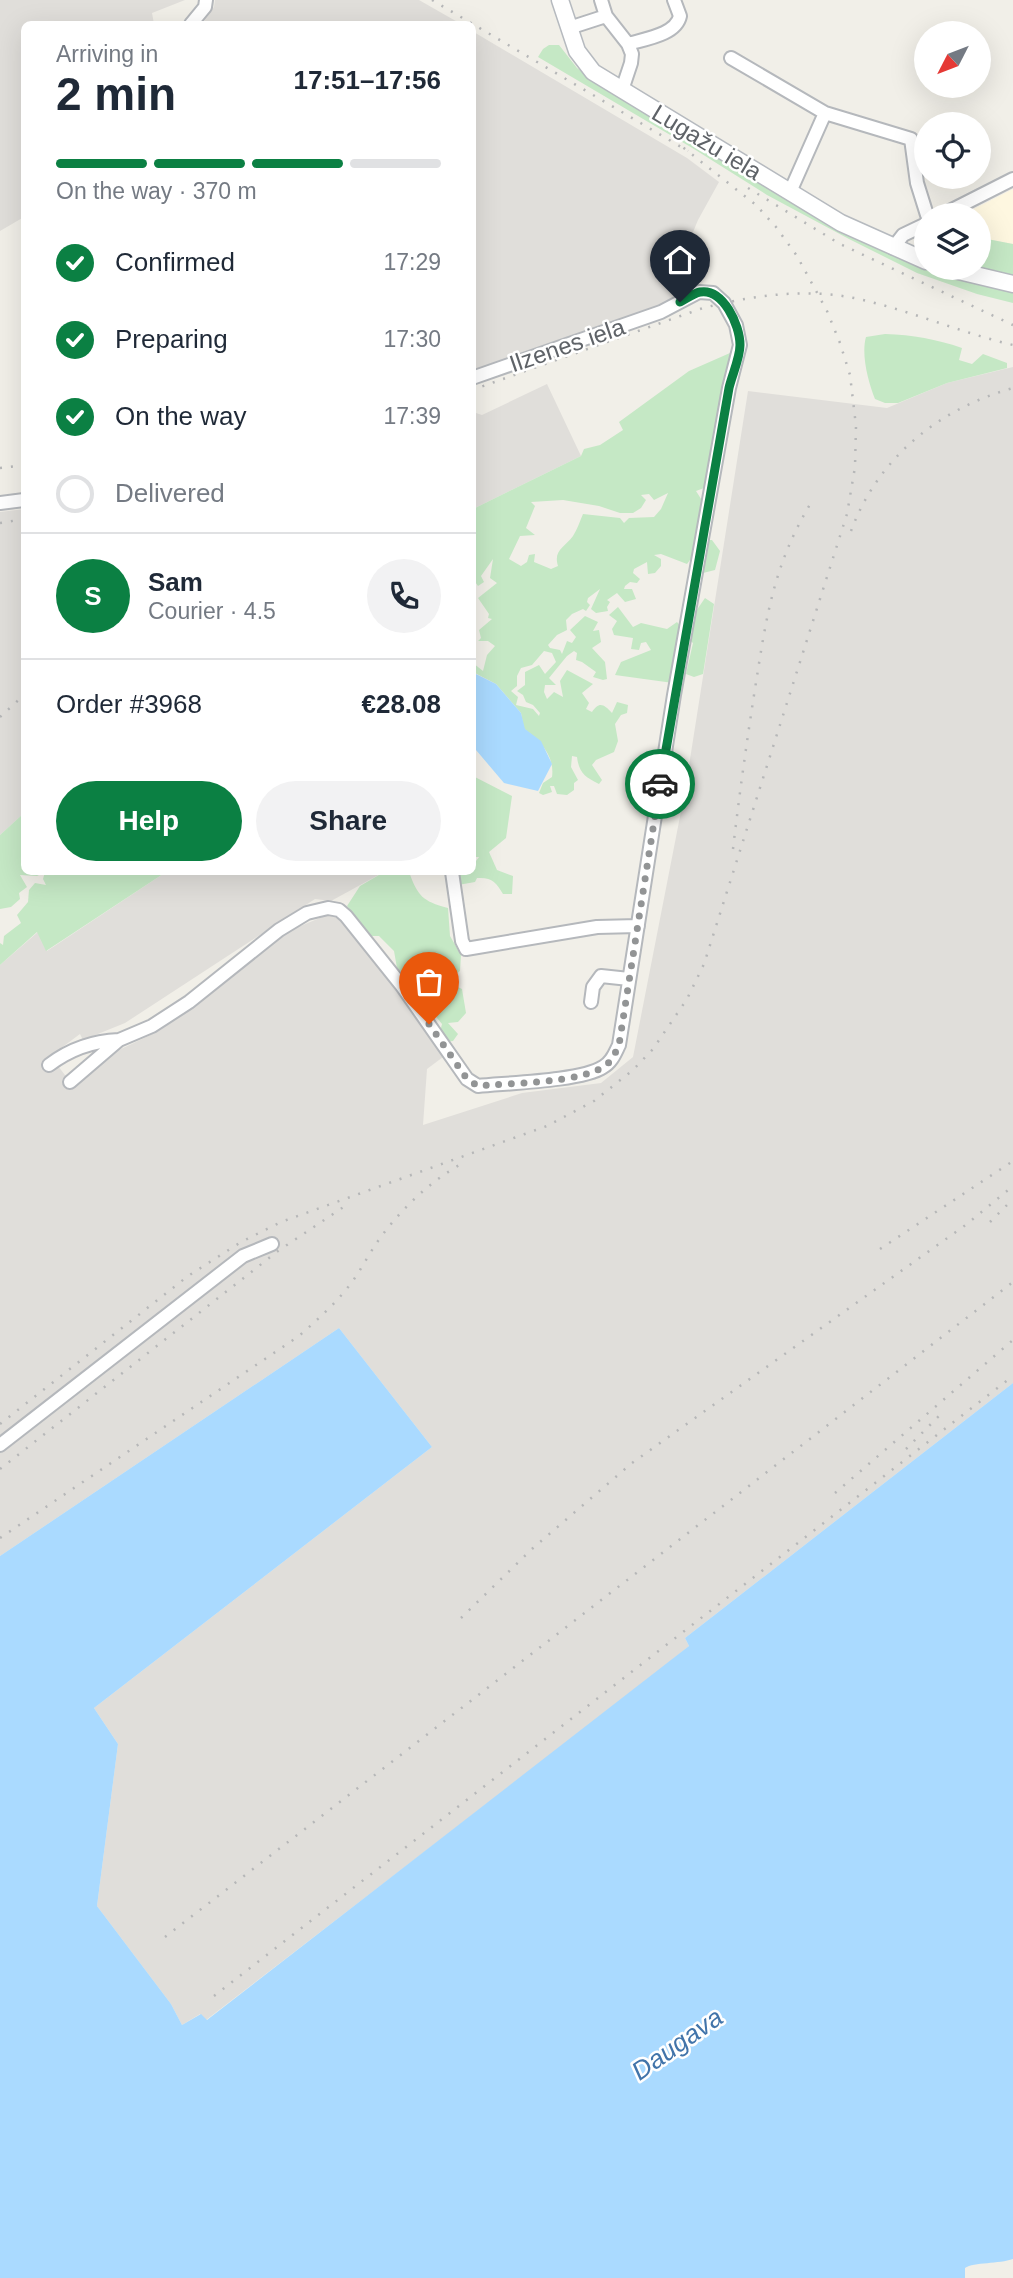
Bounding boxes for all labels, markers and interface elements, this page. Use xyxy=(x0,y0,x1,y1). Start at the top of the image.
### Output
north arrow xyxy=(914,21,990,98)
map controls xyxy=(914,21,991,280)
text: Arriving in xyxy=(56,41,158,67)
text: 17:51–17:56 xyxy=(294,65,441,95)
text: 2 min xyxy=(56,68,176,120)
street label: Lugažu iela xyxy=(647,99,767,186)
button: locate xyxy=(914,112,991,189)
text: On the way · 370 m xyxy=(56,178,257,204)
button: layers xyxy=(914,203,991,280)
pin xyxy=(650,230,710,302)
icon: home xyxy=(661,241,699,279)
icon: check xyxy=(56,244,94,282)
text: Confirmed xyxy=(115,247,235,277)
text: 17:29 xyxy=(383,249,441,275)
street label: Ilzenes iela xyxy=(506,312,629,377)
icon: check xyxy=(56,321,94,359)
text: Preparing xyxy=(115,324,228,354)
text: 17:30 xyxy=(383,326,441,352)
icon: check xyxy=(56,398,94,436)
text: On the way xyxy=(115,401,247,431)
text: 17:39 xyxy=(383,403,441,429)
text: Delivered xyxy=(115,478,225,508)
button: phone xyxy=(367,559,441,633)
text: Sam xyxy=(148,567,203,597)
text: S xyxy=(84,581,102,611)
text: Courier · 4.5 xyxy=(148,598,276,624)
text: Order #3968 xyxy=(56,689,202,719)
text: €28.08 xyxy=(361,689,441,719)
courier xyxy=(625,749,695,819)
icon: car xyxy=(641,765,679,803)
button: Help xyxy=(56,781,242,861)
button: Share xyxy=(256,781,441,861)
pin xyxy=(399,952,459,1024)
icon: bag xyxy=(410,963,448,1001)
water label: Daugava xyxy=(626,2002,728,2086)

